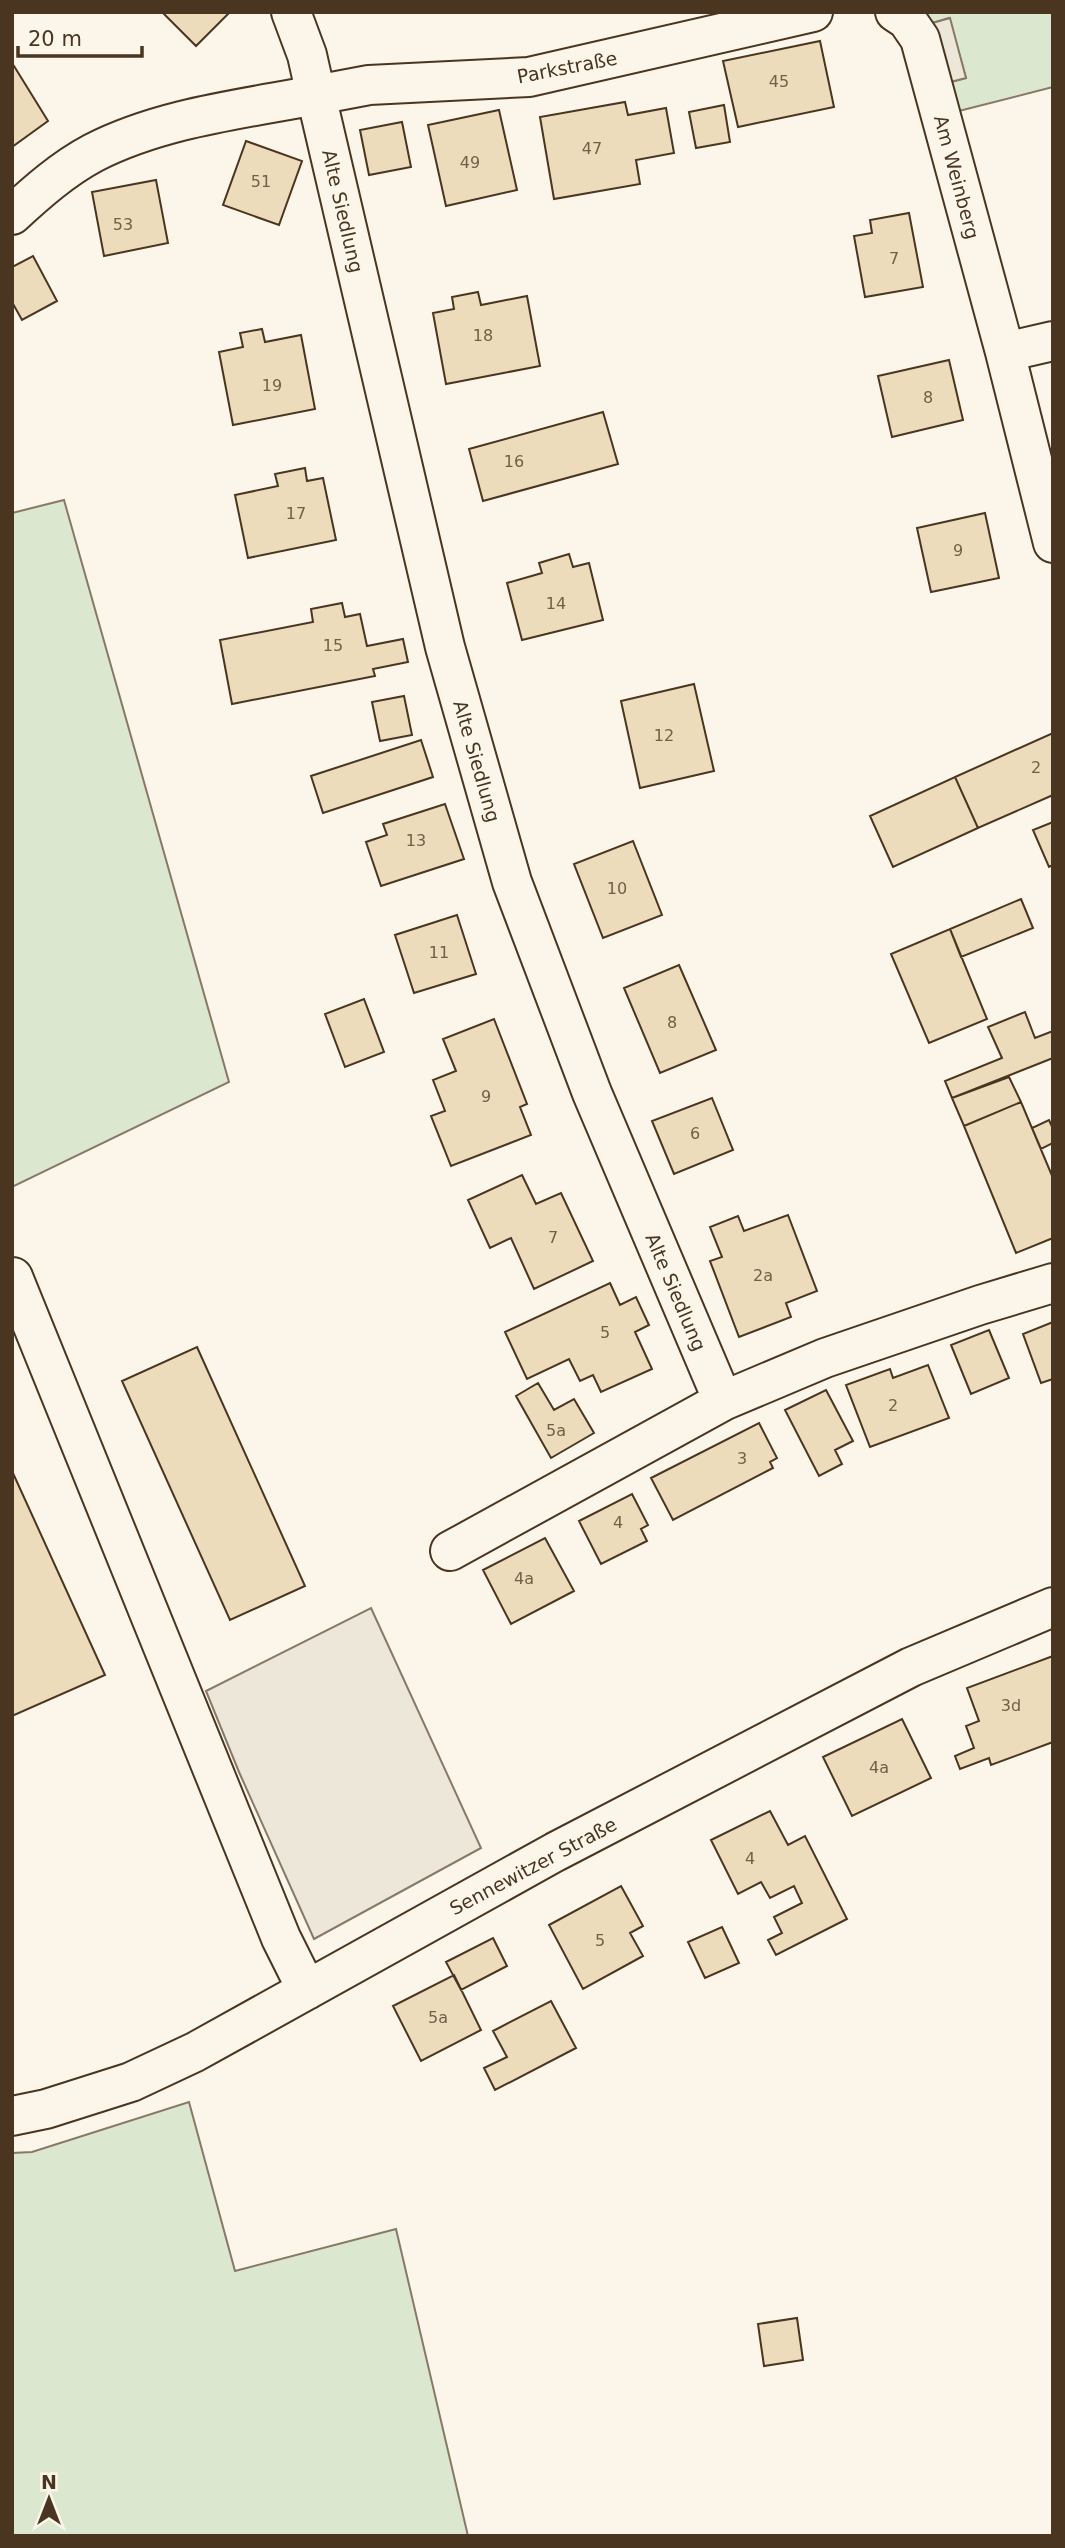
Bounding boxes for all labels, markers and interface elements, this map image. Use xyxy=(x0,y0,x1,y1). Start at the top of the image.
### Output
scale bar xyxy=(18,14,142,58)
text: 20 m xyxy=(28,27,82,51)
street label: Parkstraße xyxy=(515,47,619,87)
house number: 45 xyxy=(769,72,789,91)
street label: Am Weinberg xyxy=(930,113,984,241)
house number: 47 xyxy=(582,139,602,158)
street label: Alte Siedlung xyxy=(318,147,368,275)
house number: 49 xyxy=(460,153,480,172)
house number: 51 xyxy=(251,172,271,191)
house number: 53 xyxy=(113,215,133,234)
house number: 7 xyxy=(889,249,899,268)
house number: 18 xyxy=(473,326,493,345)
house number: 19 xyxy=(262,376,282,395)
house number: 8 xyxy=(923,388,933,407)
house number: 16 xyxy=(504,452,524,471)
house number: 17 xyxy=(286,504,306,523)
house number: 9 xyxy=(953,541,963,560)
house number: 14 xyxy=(546,594,566,613)
house number: 15 xyxy=(323,636,343,655)
street label: Alte Siedlung xyxy=(449,697,505,825)
house number: 12 xyxy=(654,726,674,745)
house number: 2 xyxy=(1031,758,1041,777)
house number: 13 xyxy=(406,831,426,850)
house number: 10 xyxy=(607,879,627,898)
house number: 11 xyxy=(429,943,449,962)
house number: 8 xyxy=(667,1013,677,1032)
house number: 9 xyxy=(481,1087,491,1106)
house number: 6 xyxy=(690,1124,700,1143)
house number: 7 xyxy=(548,1228,558,1247)
street label: Alte Siedlung xyxy=(641,1230,711,1354)
house number: 2a xyxy=(753,1266,773,1285)
house number: 5 xyxy=(600,1323,610,1342)
house number: 2 xyxy=(888,1396,898,1415)
house number: 5a xyxy=(546,1421,566,1440)
house number: 3 xyxy=(737,1449,747,1468)
house number: 4 xyxy=(613,1513,623,1532)
house number: 4a xyxy=(514,1569,534,1588)
house number: 3d xyxy=(1001,1696,1021,1715)
house number: 4a xyxy=(869,1758,889,1777)
street label: Sennewitzer Straße xyxy=(446,1813,620,1919)
house number: 4 xyxy=(745,1849,755,1868)
house number: 5 xyxy=(595,1931,605,1950)
house number: 5a xyxy=(428,2008,448,2027)
north arrow xyxy=(14,2464,84,2534)
text: N xyxy=(41,2471,57,2493)

